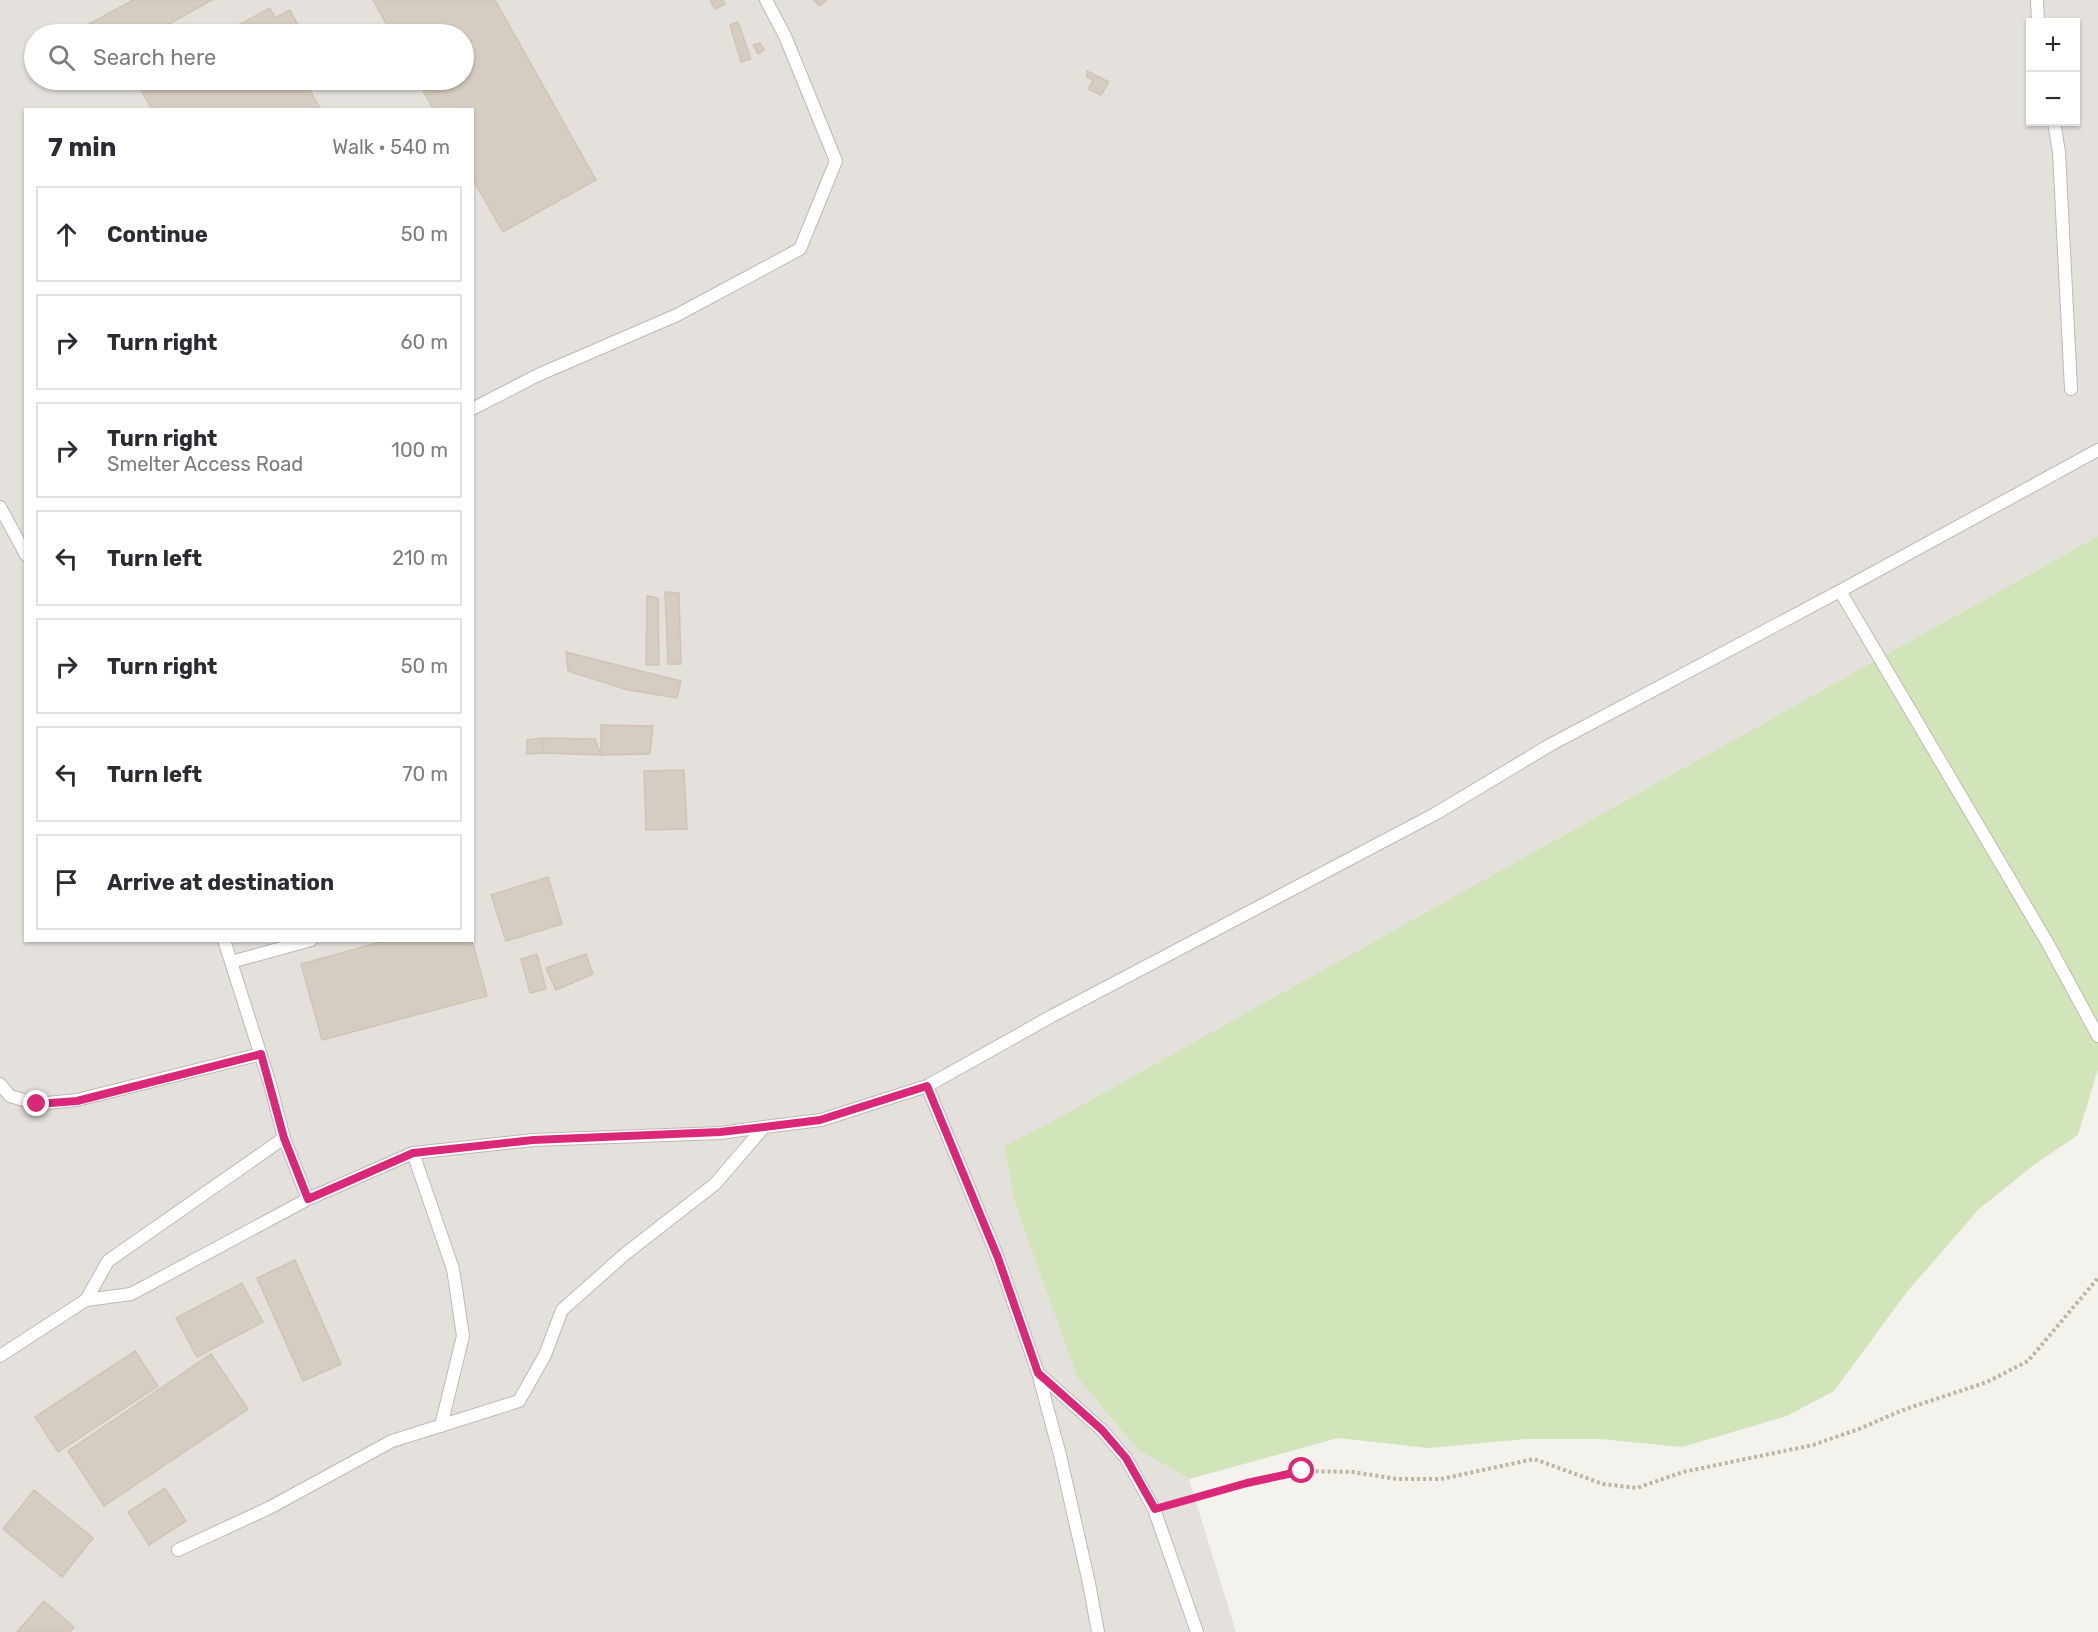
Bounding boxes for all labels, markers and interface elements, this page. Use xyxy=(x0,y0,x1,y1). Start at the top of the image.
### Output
map controls xyxy=(2026,18,2080,126)
button: + xyxy=(2026,18,2080,72)
search box xyxy=(24,24,474,90)
icon: search xyxy=(45,41,78,74)
text: Search here xyxy=(93,44,216,71)
button: − xyxy=(2026,72,2080,126)
text: 7 min xyxy=(48,132,116,163)
text: Walk · 540 m xyxy=(332,135,450,159)
icon: ahead xyxy=(50,218,83,251)
text: Continue xyxy=(107,221,208,248)
text: 50 m xyxy=(401,222,448,246)
icon: right xyxy=(50,326,83,359)
text: Turn right xyxy=(107,329,217,356)
text: 60 m xyxy=(401,330,448,354)
text: Turn right xyxy=(107,425,217,452)
icon: right xyxy=(50,434,83,467)
text: 100 m xyxy=(391,438,448,462)
text: Smelter Access Road xyxy=(107,452,303,476)
icon: left xyxy=(50,542,83,575)
text: Turn left xyxy=(107,545,202,572)
text: 210 m xyxy=(392,546,448,570)
icon: right xyxy=(50,650,83,683)
text: Turn right xyxy=(107,653,217,680)
text: 50 m xyxy=(401,654,448,678)
icon: left xyxy=(50,758,83,791)
text: Turn left xyxy=(107,761,202,788)
text: 70 m xyxy=(402,762,448,786)
icon: arrive xyxy=(50,866,83,899)
text: Arrive at destination xyxy=(107,869,334,896)
route end xyxy=(23,1090,49,1116)
route start xyxy=(1288,1457,1314,1483)

